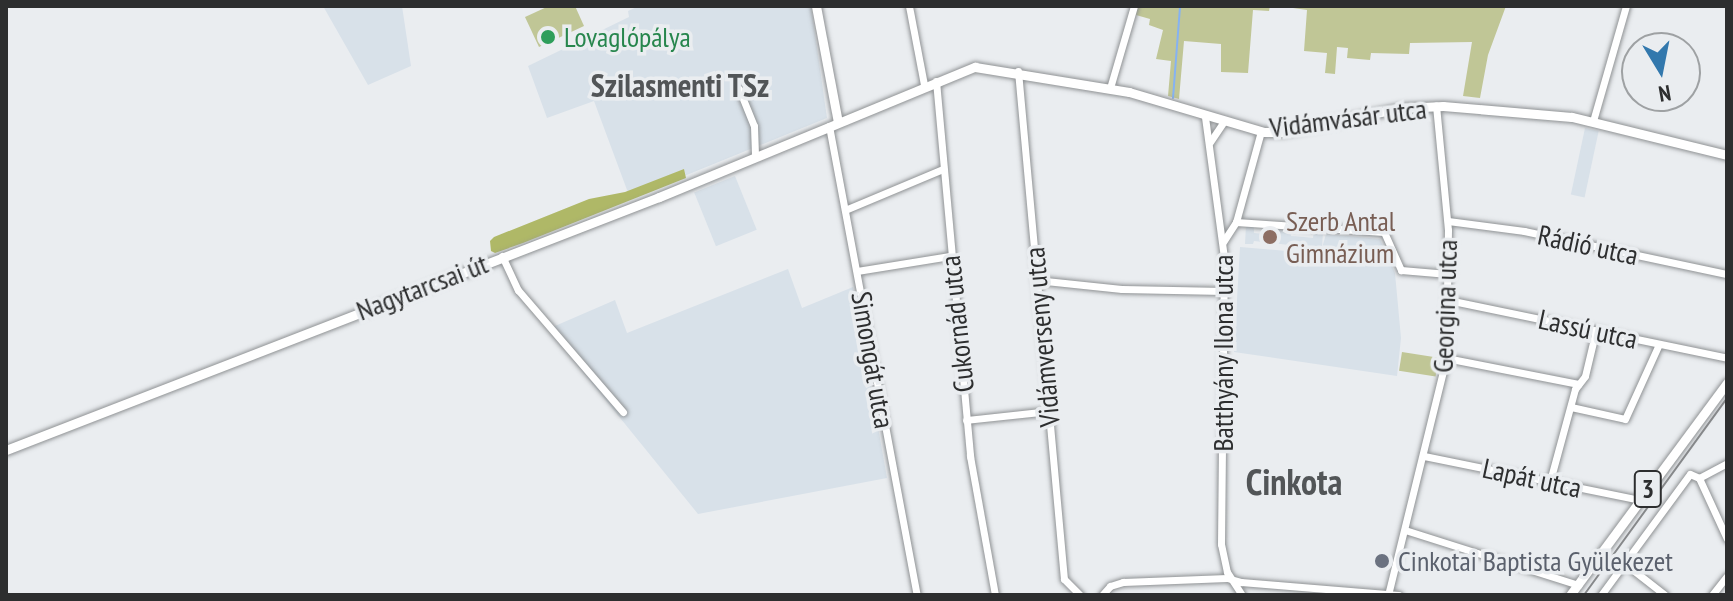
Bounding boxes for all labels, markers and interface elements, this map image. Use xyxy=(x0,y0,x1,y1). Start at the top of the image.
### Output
place label: Lovaglópálya xyxy=(564,20,691,54)
marker: Lovaglópálya xyxy=(539,28,557,46)
north arrow xyxy=(1621,32,1701,112)
district label: Szilasmenti TSz xyxy=(590,66,770,104)
text: N xyxy=(1657,79,1673,108)
street label: Vidámvásár utca xyxy=(1268,92,1428,144)
place label: Szerb Antal Gimnázium xyxy=(1286,204,1396,270)
street label: Rádió utca xyxy=(1535,218,1641,272)
marker: Szerb Antal Gimnázium xyxy=(1261,228,1279,246)
street label: Georgina utca xyxy=(1426,239,1464,373)
street label: Vidámverseny utca xyxy=(1017,245,1067,429)
street label: Nagytarcsai út xyxy=(352,247,492,327)
street label: Cukornád utca xyxy=(933,254,981,394)
street label: Batthyány Ilona utca xyxy=(1206,254,1240,452)
street label: Simongát utca xyxy=(844,289,902,431)
street label: Lassú utca xyxy=(1535,302,1641,356)
street label: Lapát utca xyxy=(1479,451,1585,505)
district label: Cinkota xyxy=(1246,460,1342,504)
road number: 3 xyxy=(1632,467,1664,511)
place label: Cinkotai Baptista Gyülekezet xyxy=(1398,544,1673,578)
marker: Cinkotai Baptista Gyülekezet xyxy=(1373,552,1391,570)

